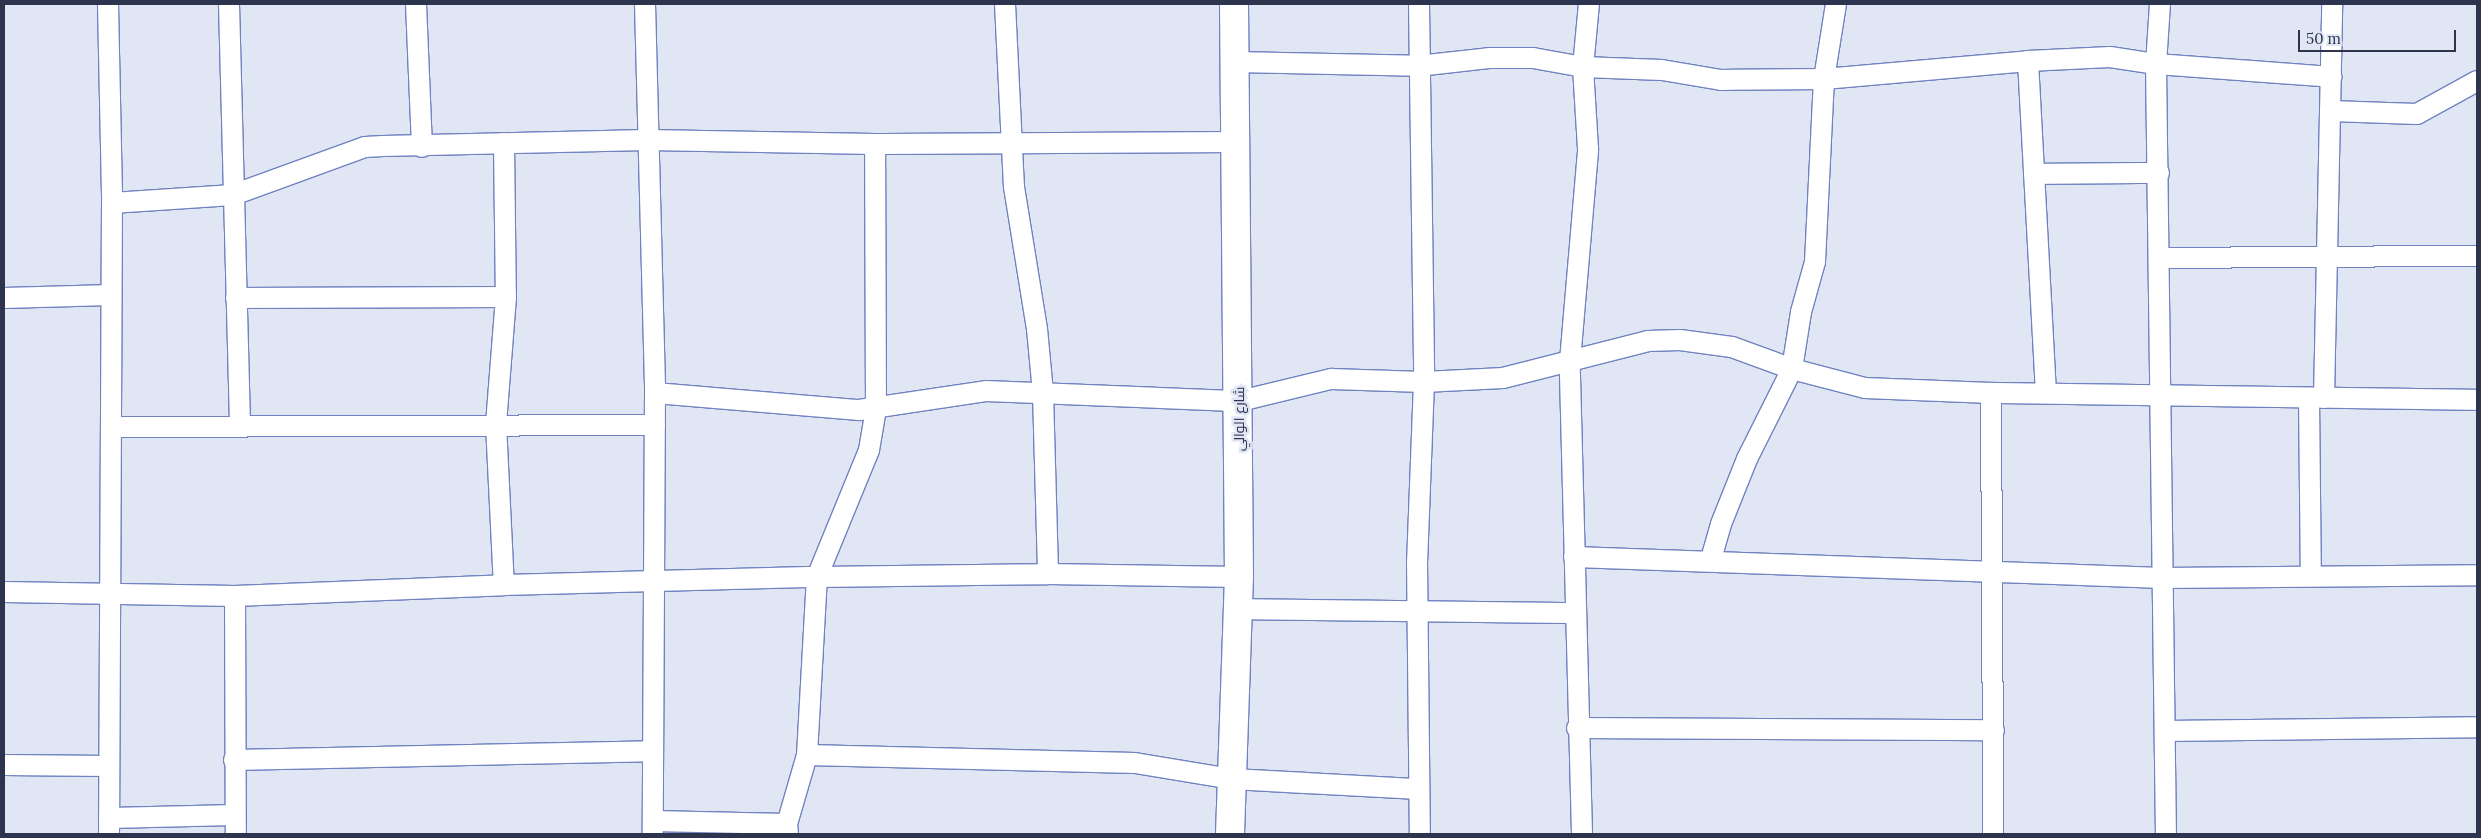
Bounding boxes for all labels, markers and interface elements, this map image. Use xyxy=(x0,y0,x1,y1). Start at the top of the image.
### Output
scale bar xyxy=(2301,20,2458,52)
text: 50 m xyxy=(2306,29,2341,48)
street label: شارع الوالي xyxy=(1231,387,1247,451)

